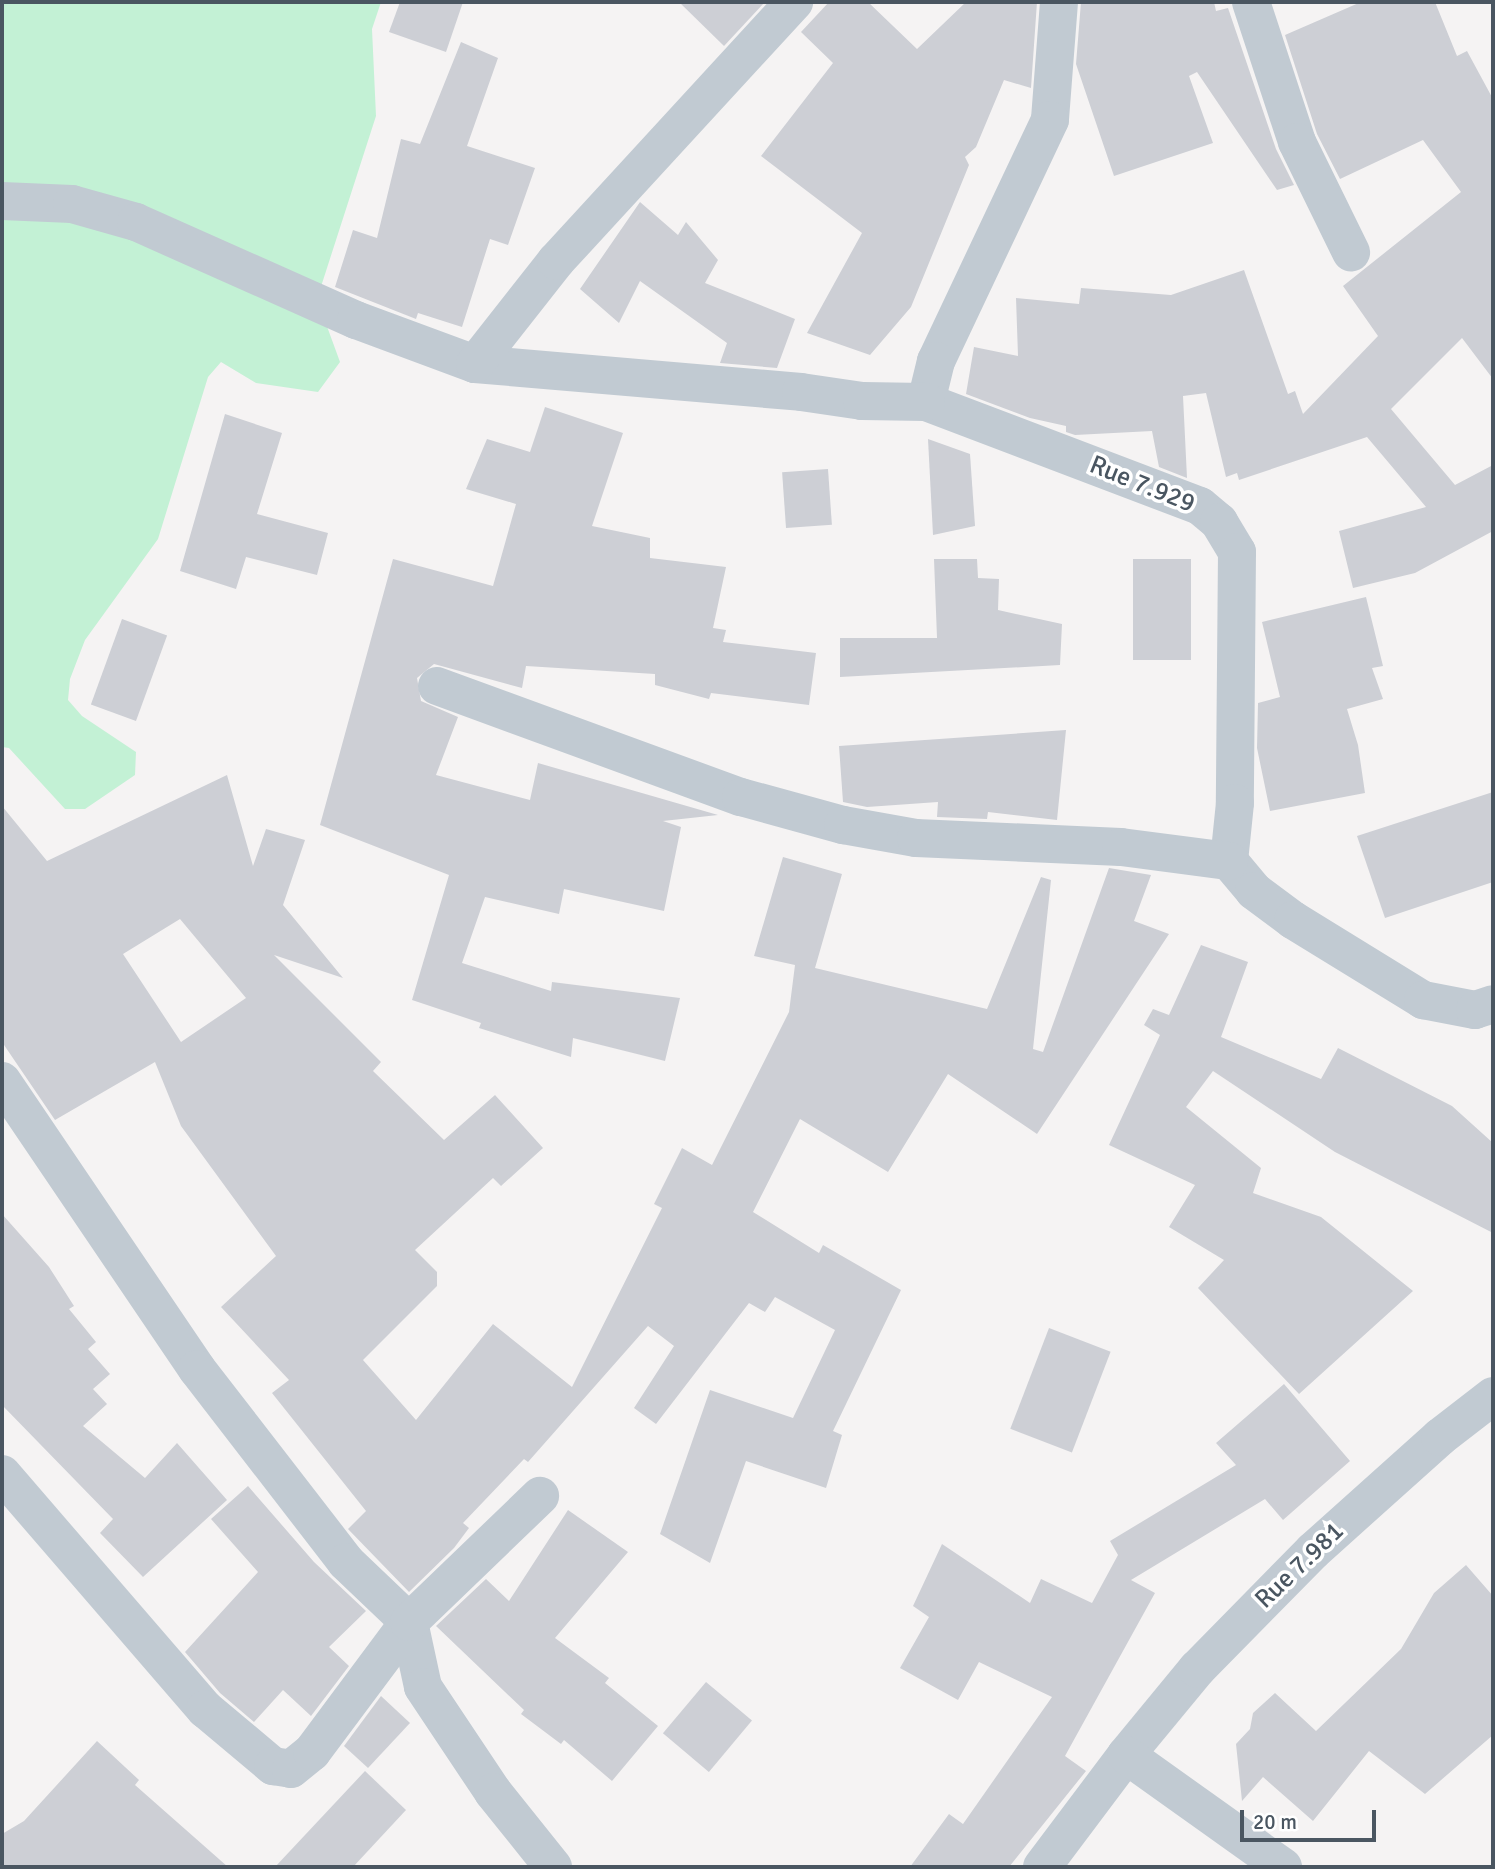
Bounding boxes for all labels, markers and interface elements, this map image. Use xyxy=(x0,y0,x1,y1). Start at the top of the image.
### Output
street label: Rue 7.929 xyxy=(1085,450,1199,520)
street label: Rue 7.981 xyxy=(1249,1516,1351,1616)
scale bar xyxy=(1243,1796,1380,1840)
text: 20 m xyxy=(1253,1809,1297,1835)

